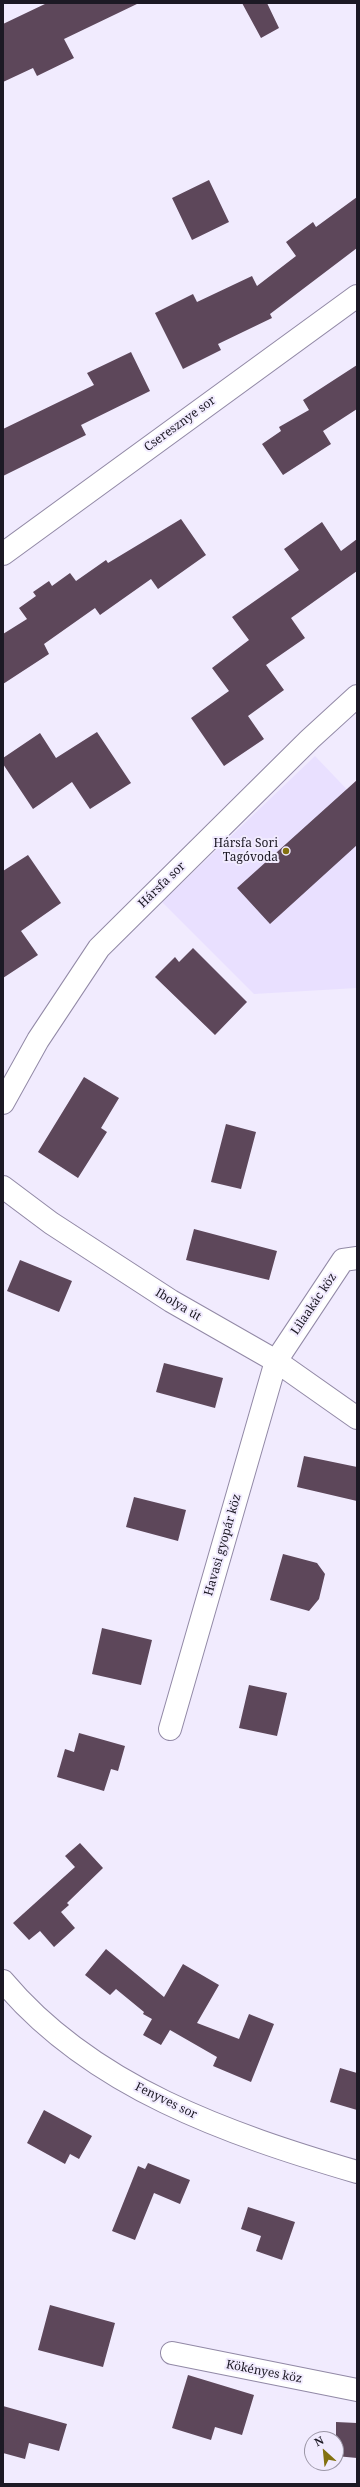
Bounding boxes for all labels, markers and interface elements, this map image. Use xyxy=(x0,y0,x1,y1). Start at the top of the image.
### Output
street label: Cseresznye sor xyxy=(142,393,218,455)
place label: Hársfa Sori Tagóvoda xyxy=(213,837,278,865)
marker: Hársfa Sori Tagóvoda xyxy=(281,846,291,856)
street label: Hársfa sor xyxy=(136,859,188,911)
street label: Lilaakác köz xyxy=(288,1270,340,1338)
street label: Ibolya út xyxy=(152,1286,204,1324)
street label: Havasi gyopár köz xyxy=(202,1492,244,1598)
street label: Fenyves sor xyxy=(133,2080,199,2122)
street label: Kökényes köz xyxy=(225,2358,303,2386)
north arrow xyxy=(304,2431,344,2471)
text: N xyxy=(312,2432,326,2449)

